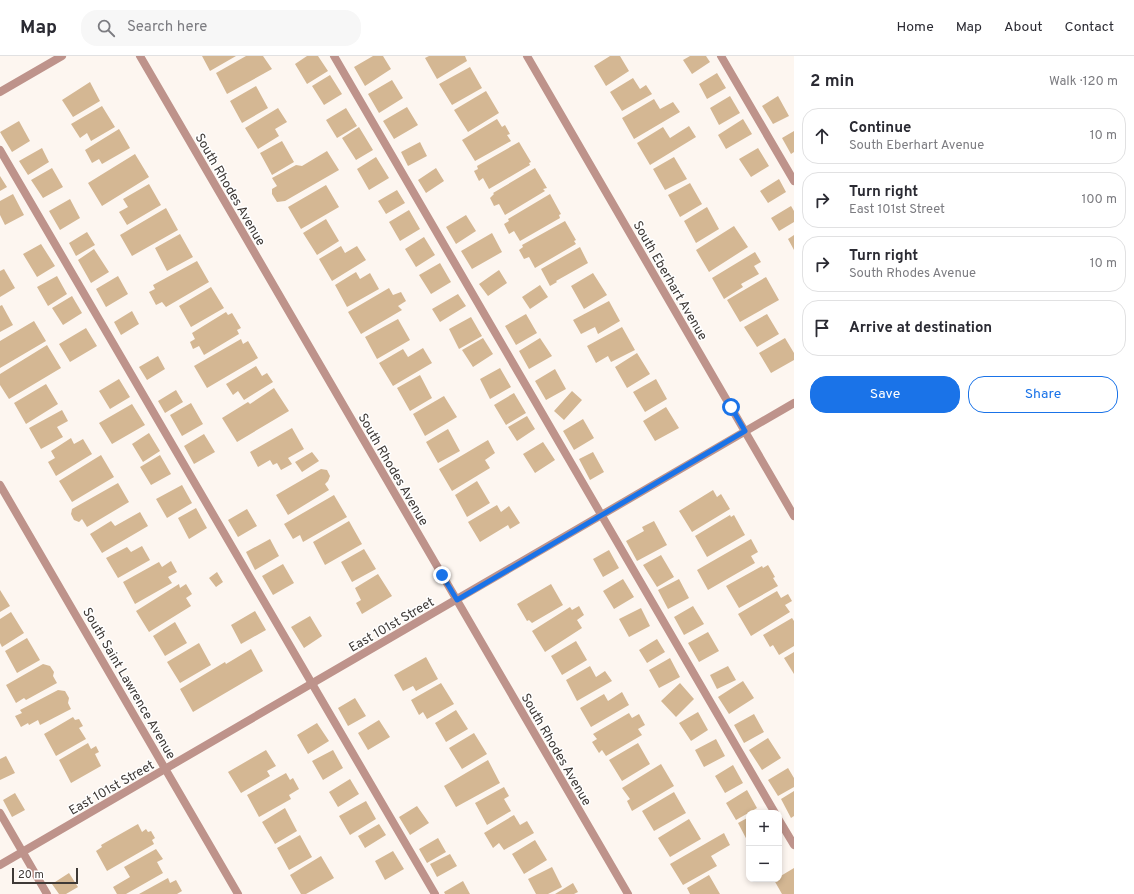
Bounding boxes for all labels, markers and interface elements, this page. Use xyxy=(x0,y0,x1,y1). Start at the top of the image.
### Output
search box xyxy=(81,10,361,46)
text: Map xyxy=(20,16,57,40)
icon: search xyxy=(95,17,117,39)
text: Search here xyxy=(127,18,207,37)
text: Home xyxy=(897,19,934,36)
text: Map xyxy=(956,19,982,36)
text: About xyxy=(1004,19,1043,36)
text: Contact xyxy=(1065,19,1114,36)
text: 2 min xyxy=(810,71,854,93)
text: Walk · 120 m xyxy=(1049,74,1118,90)
text: Continue xyxy=(849,119,911,138)
icon: ahead xyxy=(811,125,833,147)
text: 10 m xyxy=(1090,128,1117,144)
street label: South Rhodes Avenue xyxy=(191,131,268,249)
text: South Eberhart Avenue xyxy=(849,138,984,154)
text: Turn right xyxy=(849,183,918,202)
icon: right xyxy=(811,189,833,211)
text: 100 m xyxy=(1081,192,1117,208)
text: East 101st Street xyxy=(849,202,945,218)
street label: South Eberhart Avenue xyxy=(629,218,710,344)
text: Turn right xyxy=(849,247,918,266)
icon: right xyxy=(811,253,833,275)
text: 10 m xyxy=(1090,256,1117,272)
text: South Rhodes Avenue xyxy=(849,266,976,282)
icon: arrive xyxy=(811,317,833,339)
text: Arrive at destination xyxy=(849,319,992,338)
button: Save xyxy=(810,376,960,413)
button: Share xyxy=(968,376,1118,413)
route start xyxy=(722,398,740,416)
street label: South Rhodes Avenue xyxy=(354,411,431,529)
route end xyxy=(433,566,451,584)
street label: East 101st Street xyxy=(346,595,438,657)
street label: South Saint Lawrence Avenue xyxy=(78,605,178,763)
street label: South Rhodes Avenue xyxy=(517,691,594,809)
street label: East 101st Street xyxy=(66,758,158,820)
map controls xyxy=(746,810,782,882)
button: + xyxy=(746,810,782,846)
button: − xyxy=(746,846,782,882)
scale bar xyxy=(12,866,78,885)
text: 20 m xyxy=(18,868,44,882)

